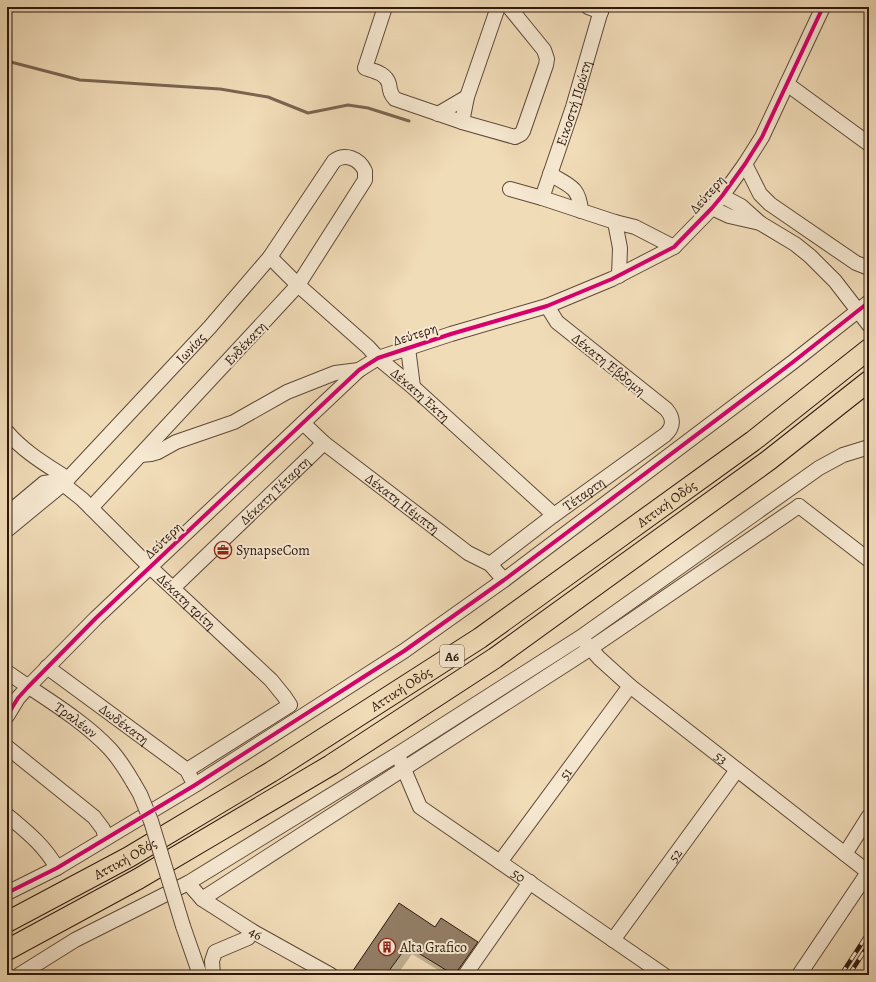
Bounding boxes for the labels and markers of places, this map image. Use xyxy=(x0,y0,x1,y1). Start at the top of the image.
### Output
office icon: SynapseCom xyxy=(213,540,233,560)
place label: SynapseCom xyxy=(236,541,310,560)
building icon: Alta Grafico xyxy=(377,937,397,957)
place label: Alta Grafico xyxy=(399,938,467,957)

